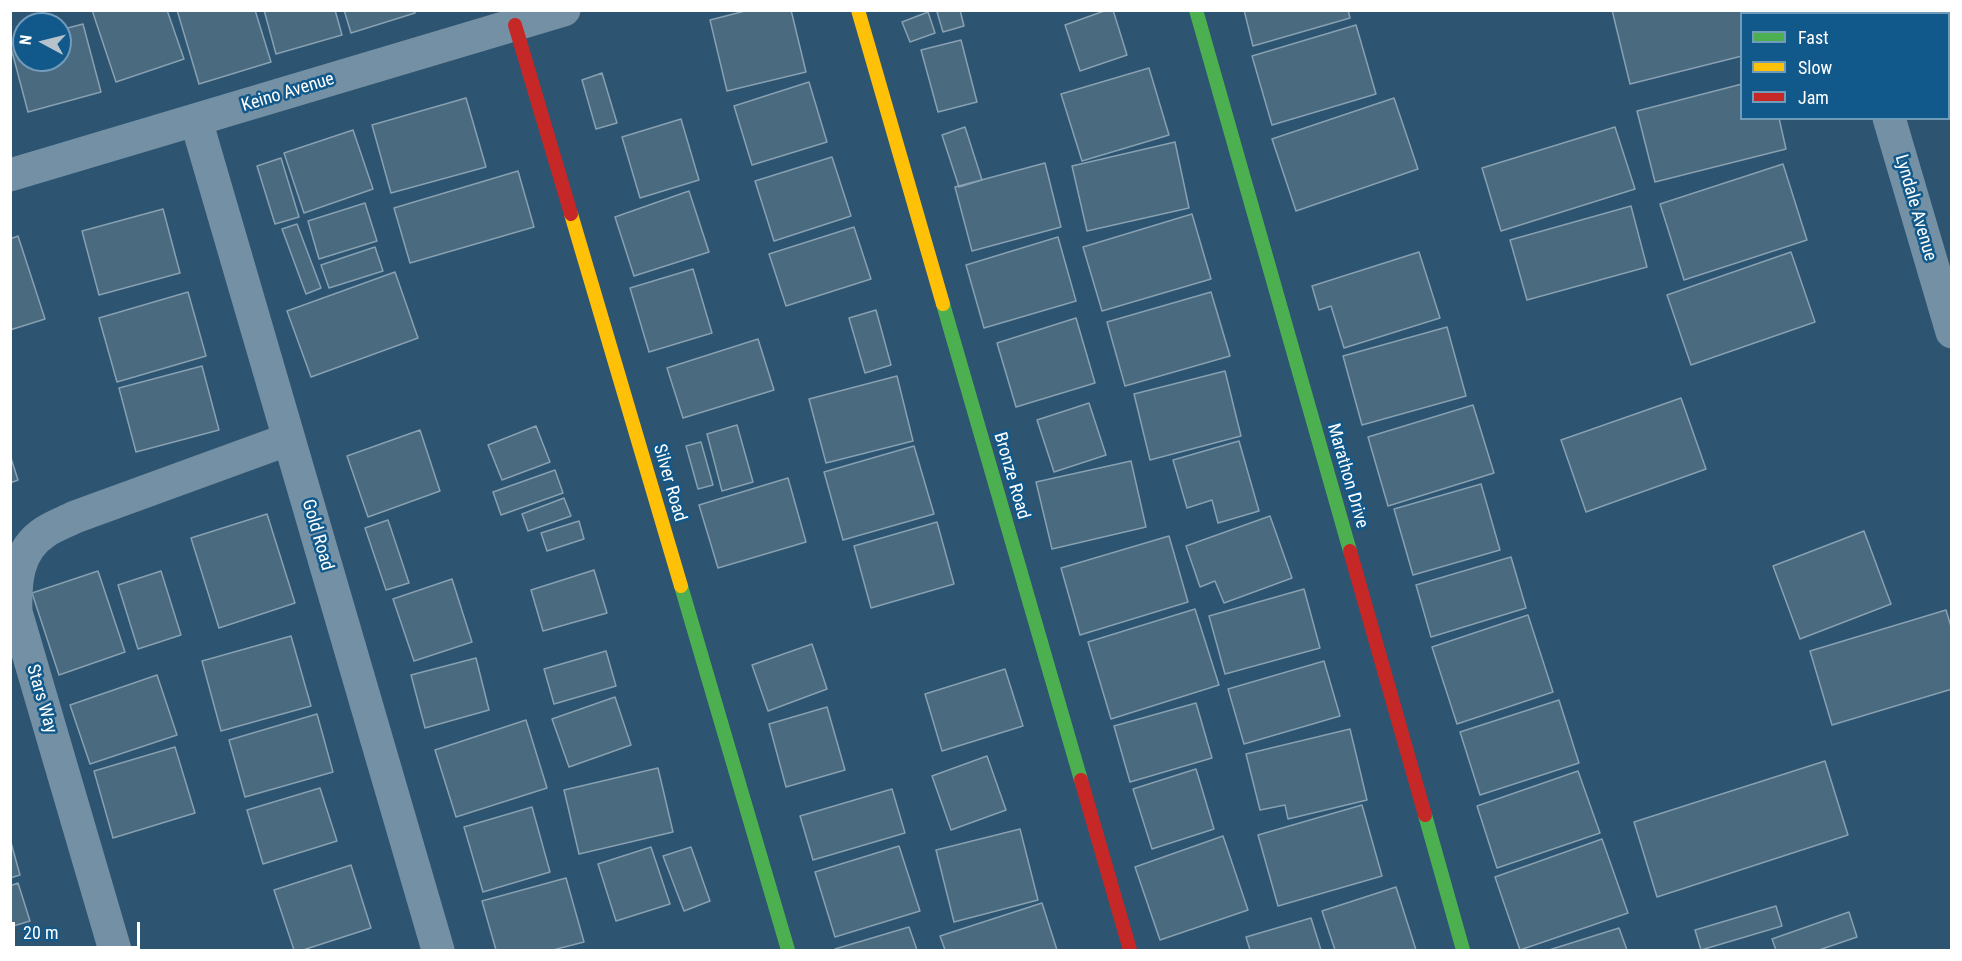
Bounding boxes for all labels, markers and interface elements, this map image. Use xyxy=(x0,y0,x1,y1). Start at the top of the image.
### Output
north arrow xyxy=(12,12,72,72)
legend xyxy=(1740,12,1950,120)
text: Fast xyxy=(1798,27,1829,48)
text: N xyxy=(16,34,36,46)
text: Slow xyxy=(1798,57,1832,78)
street label: Keino Avenue xyxy=(239,69,337,117)
text: Jam xyxy=(1798,87,1829,108)
street label: Lyndale Avenue xyxy=(1890,152,1940,264)
street label: Marathon Drive xyxy=(1322,421,1372,531)
street label: Bronze Road xyxy=(988,430,1034,522)
street label: Silver Road xyxy=(648,442,690,524)
street label: Gold Road xyxy=(297,497,337,573)
street label: Stars Way xyxy=(21,662,61,736)
scale bar xyxy=(15,910,142,948)
text: 20 m xyxy=(23,922,58,943)

